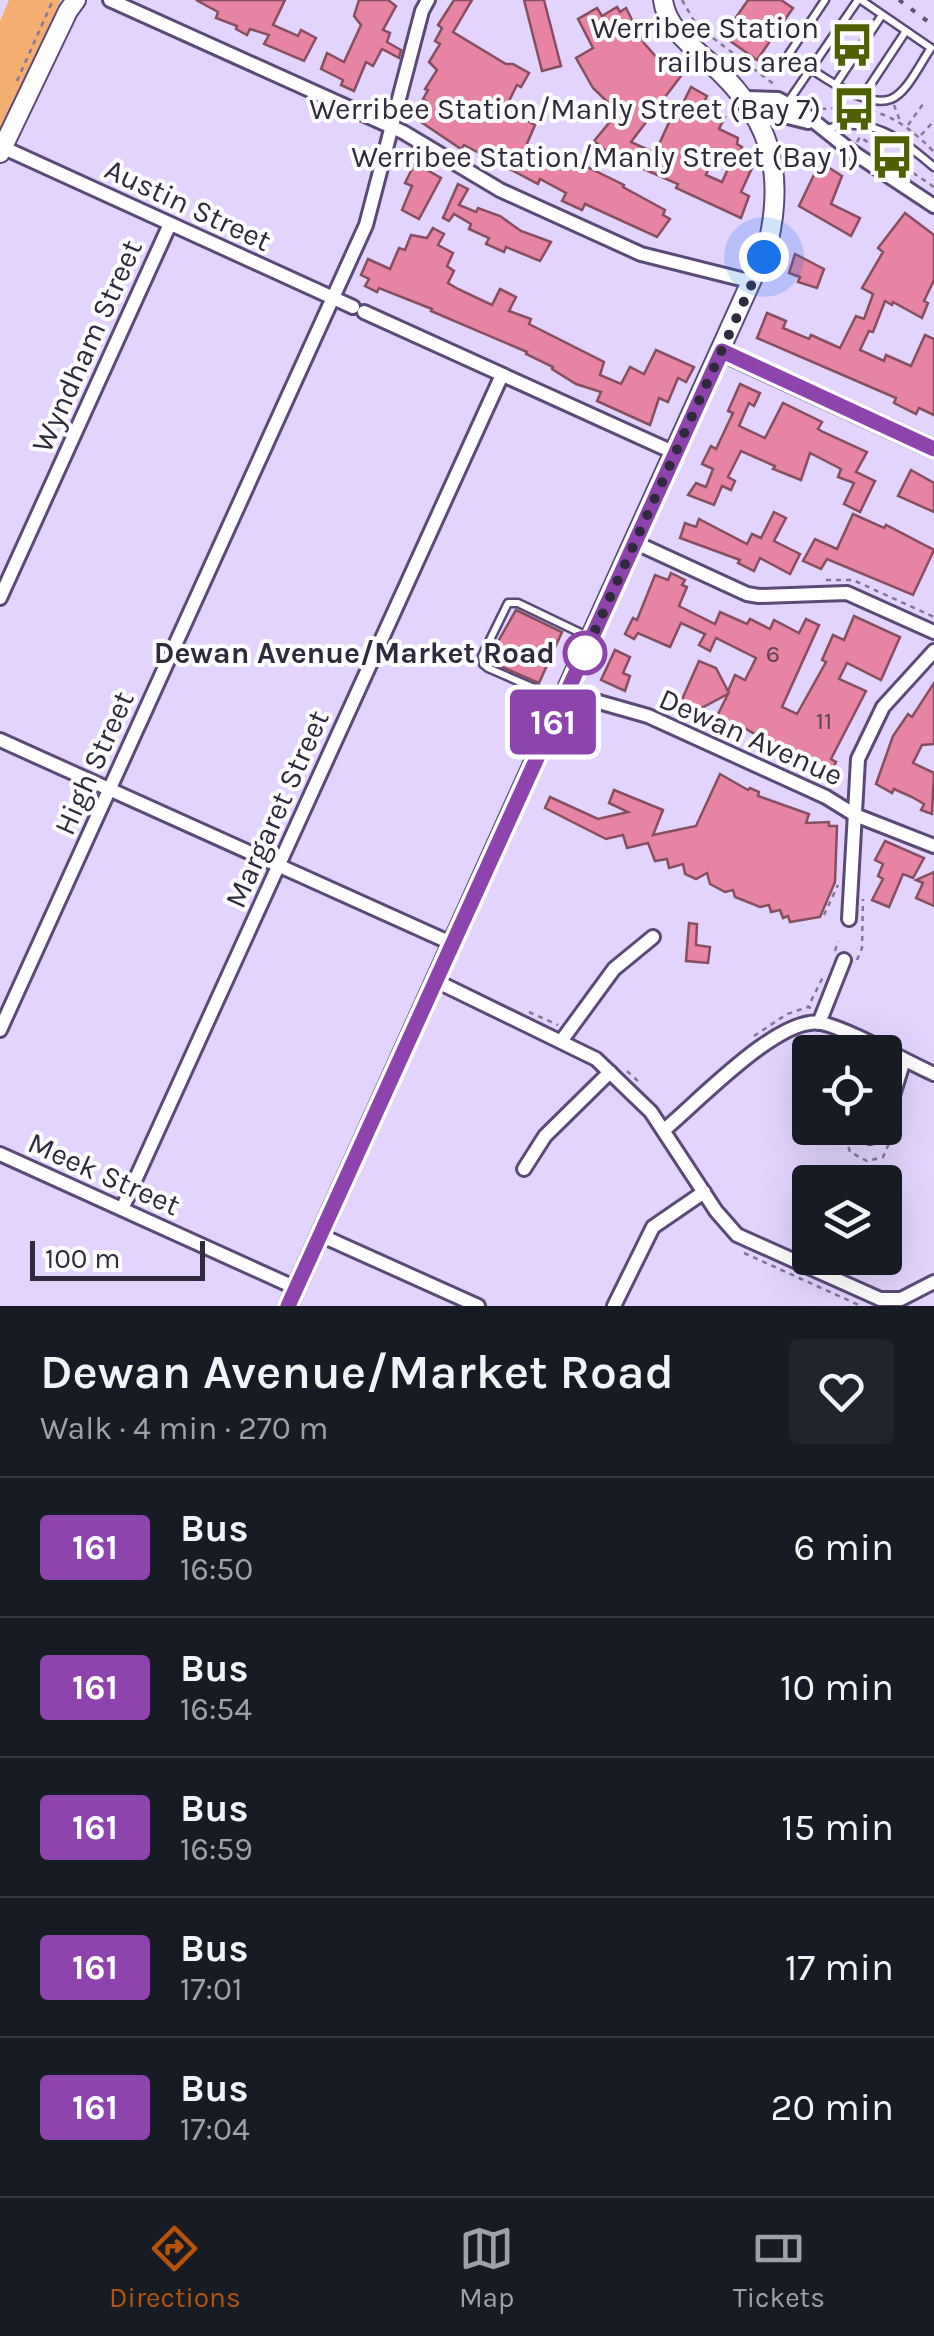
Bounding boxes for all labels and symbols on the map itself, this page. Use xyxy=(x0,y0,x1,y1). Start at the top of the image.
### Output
place label: Werribee Station railbus area xyxy=(591,10,819,80)
bus stop icon: Werribee Station railbus area xyxy=(828,21,876,69)
bus stop icon: Werribee Station/Manly Street (Bay 7) xyxy=(830,85,878,133)
place label: Werribee Station/Manly Street (Bay 7) xyxy=(309,91,821,127)
bus stop icon: Werribee Station/Manly Street (Bay 1) xyxy=(868,133,916,181)
place label: Werribee Station/Manly Street (Bay 1) xyxy=(351,139,859,175)
street label: Austin Street xyxy=(99,151,277,259)
your location xyxy=(739,232,789,282)
street label: Wyndham Street xyxy=(24,234,150,458)
marker: Dewan Avenue/Market Road xyxy=(564,632,606,674)
place label: Dewan Avenue/Market Road xyxy=(154,635,555,671)
house number: 6 xyxy=(766,639,780,668)
street label: Dewan Avenue xyxy=(654,680,848,794)
street label: High Street xyxy=(46,686,142,840)
line badge: 161 xyxy=(496,690,610,754)
street label: Margaret Street xyxy=(217,705,337,913)
house number: 11 xyxy=(816,706,832,735)
street label: Meek Street xyxy=(22,1124,186,1224)
scale bar xyxy=(30,1236,205,1280)

